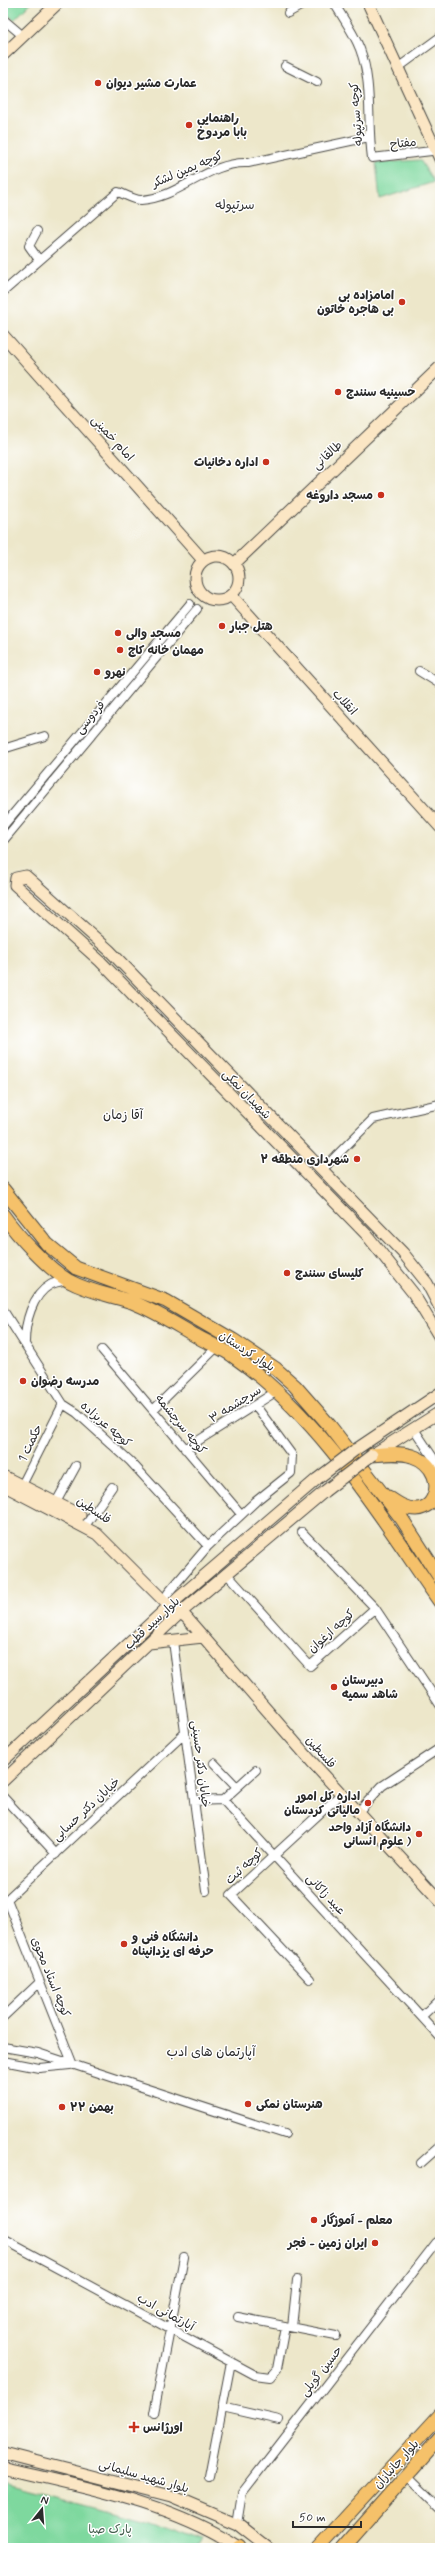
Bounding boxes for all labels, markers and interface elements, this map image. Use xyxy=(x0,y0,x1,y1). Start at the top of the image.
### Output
place label: عمارت مشیر دیوان xyxy=(106,76,197,92)
marker: عمارت مشیر دیوان xyxy=(93,78,103,88)
street label: کوچه سرتپوله xyxy=(347,81,367,146)
place label: راهنمایی بابا مردوخ xyxy=(197,111,247,141)
marker: راهنمایی بابا مردوخ xyxy=(184,120,194,130)
street label: مفتاح xyxy=(389,135,417,153)
street label: کوچه یمین لشکر xyxy=(148,148,225,192)
district label: سرتپوله xyxy=(215,197,255,214)
place label: امامزاده بی بی هاجره خاتون xyxy=(317,288,394,318)
marker: امامزاده بی بی هاجره خاتون xyxy=(397,297,407,307)
place label: حسینیه سنندج xyxy=(346,385,416,401)
marker: حسینیه سنندج xyxy=(333,387,343,397)
street label: امام خمینی xyxy=(87,412,137,465)
street label: طالقانی xyxy=(309,438,346,474)
place label: اداره دخانیات xyxy=(194,455,258,471)
marker: اداره دخانیات xyxy=(261,457,271,467)
place label: مسجد داروغه xyxy=(306,488,373,504)
marker: مسجد داروغه xyxy=(376,490,386,500)
place label: هتل جبار xyxy=(229,619,273,635)
marker: هتل جبار xyxy=(217,621,227,631)
place label: مسجد والی xyxy=(126,626,181,642)
marker: مسجد والی xyxy=(113,628,123,638)
place label: مهمان خانه کاج xyxy=(128,643,204,659)
marker: مهمان خانه کاج xyxy=(115,645,125,655)
place label: نهرو xyxy=(104,665,127,681)
marker: نهرو xyxy=(92,667,102,677)
street label: انقلاب xyxy=(328,686,360,719)
street label: فردوسی xyxy=(72,698,109,738)
street label: شهیدان نمکی xyxy=(218,1066,274,1123)
district label: آقا زمان xyxy=(103,1107,144,1124)
place label: شهرداری منطقه ۲ xyxy=(260,1152,349,1168)
marker: شهرداری منطقه ۲ xyxy=(352,1154,362,1164)
place label: کلیسای سنندج xyxy=(295,1266,364,1282)
marker: کلیسای سنندج xyxy=(282,1268,292,1278)
street label: بلوار کردستان xyxy=(216,1328,277,1376)
place label: مدرسه رضوان xyxy=(31,1374,99,1390)
marker: مدرسه رضوان xyxy=(18,1376,28,1386)
street label: سرچشمه ۳ xyxy=(206,1382,265,1427)
street label: کوچه سرچشمه xyxy=(151,1391,210,1458)
street label: کوچه عربزاده xyxy=(76,1398,134,1451)
street label: حکمت 1 xyxy=(15,1422,47,1465)
street label: فلسطین xyxy=(73,1493,114,1528)
street label: بلوار سید قطب xyxy=(122,1594,184,1654)
street label: کوچه ارغوان xyxy=(305,1606,358,1657)
place label: دبیرستان شاهد سمیه xyxy=(342,1673,398,1703)
marker: دبیرستان شاهد سمیه xyxy=(329,1682,339,1692)
street label: خیابان دکتر حسینی xyxy=(187,1720,213,1808)
street label: فلسطین xyxy=(301,1733,339,1772)
street label: خیابان دکتر حسابی xyxy=(49,1774,124,1845)
place label: اداره کل امور مالیاتی کردستان xyxy=(284,1789,360,1819)
marker: اداره کل امور مالیاتی کردستان xyxy=(363,1798,373,1808)
place label: دانشگاه آزاد واحد علوم انسانی ) xyxy=(329,1819,412,1850)
marker: دانشگاه آزاد واحد علوم انسانی ) xyxy=(414,1829,424,1839)
street label: کوچه ثبت xyxy=(222,1845,267,1888)
street label: عبید زاکانی xyxy=(302,1871,348,1919)
place label: دانشگاه فنی و حرفه ای یزدانپناه xyxy=(131,1929,214,1960)
street label: کوچه استاد محوی xyxy=(27,1935,73,2020)
marker: دانشگاه فنی و حرفه ای یزدانپناه xyxy=(119,1939,129,1949)
district label: آپارتمان های ادب xyxy=(167,2044,256,2061)
place label: هنرستان نمکی xyxy=(256,2097,323,2113)
marker: هنرستان نمکی xyxy=(243,2099,253,2109)
place label: ۲۲ بهمن xyxy=(70,2100,114,2116)
marker: ۲۲ بهمن xyxy=(57,2102,67,2112)
place label: معلم - آموزگار xyxy=(321,2212,393,2229)
marker: معلم - آموزگار xyxy=(309,2215,319,2225)
place label: ایران زمین - فجر xyxy=(287,2236,367,2252)
marker: ایران زمین - فجر xyxy=(370,2238,380,2248)
street label: آپارتمانی ادب xyxy=(134,2290,198,2336)
street label: حسین گویلی xyxy=(297,2343,347,2400)
place label: اورژانس xyxy=(143,2420,183,2436)
marker: اورژانس xyxy=(128,2421,140,2433)
street label: بلوار جانبازان xyxy=(370,2437,423,2493)
street label: بلوار شهید سلیمانی xyxy=(97,2456,191,2497)
north arrow xyxy=(22,2489,62,2529)
text: N xyxy=(39,2493,50,2508)
scale bar xyxy=(293,2503,361,2529)
text: 50 m xyxy=(299,2510,326,2526)
park label: پارک صبا xyxy=(88,2522,132,2538)

